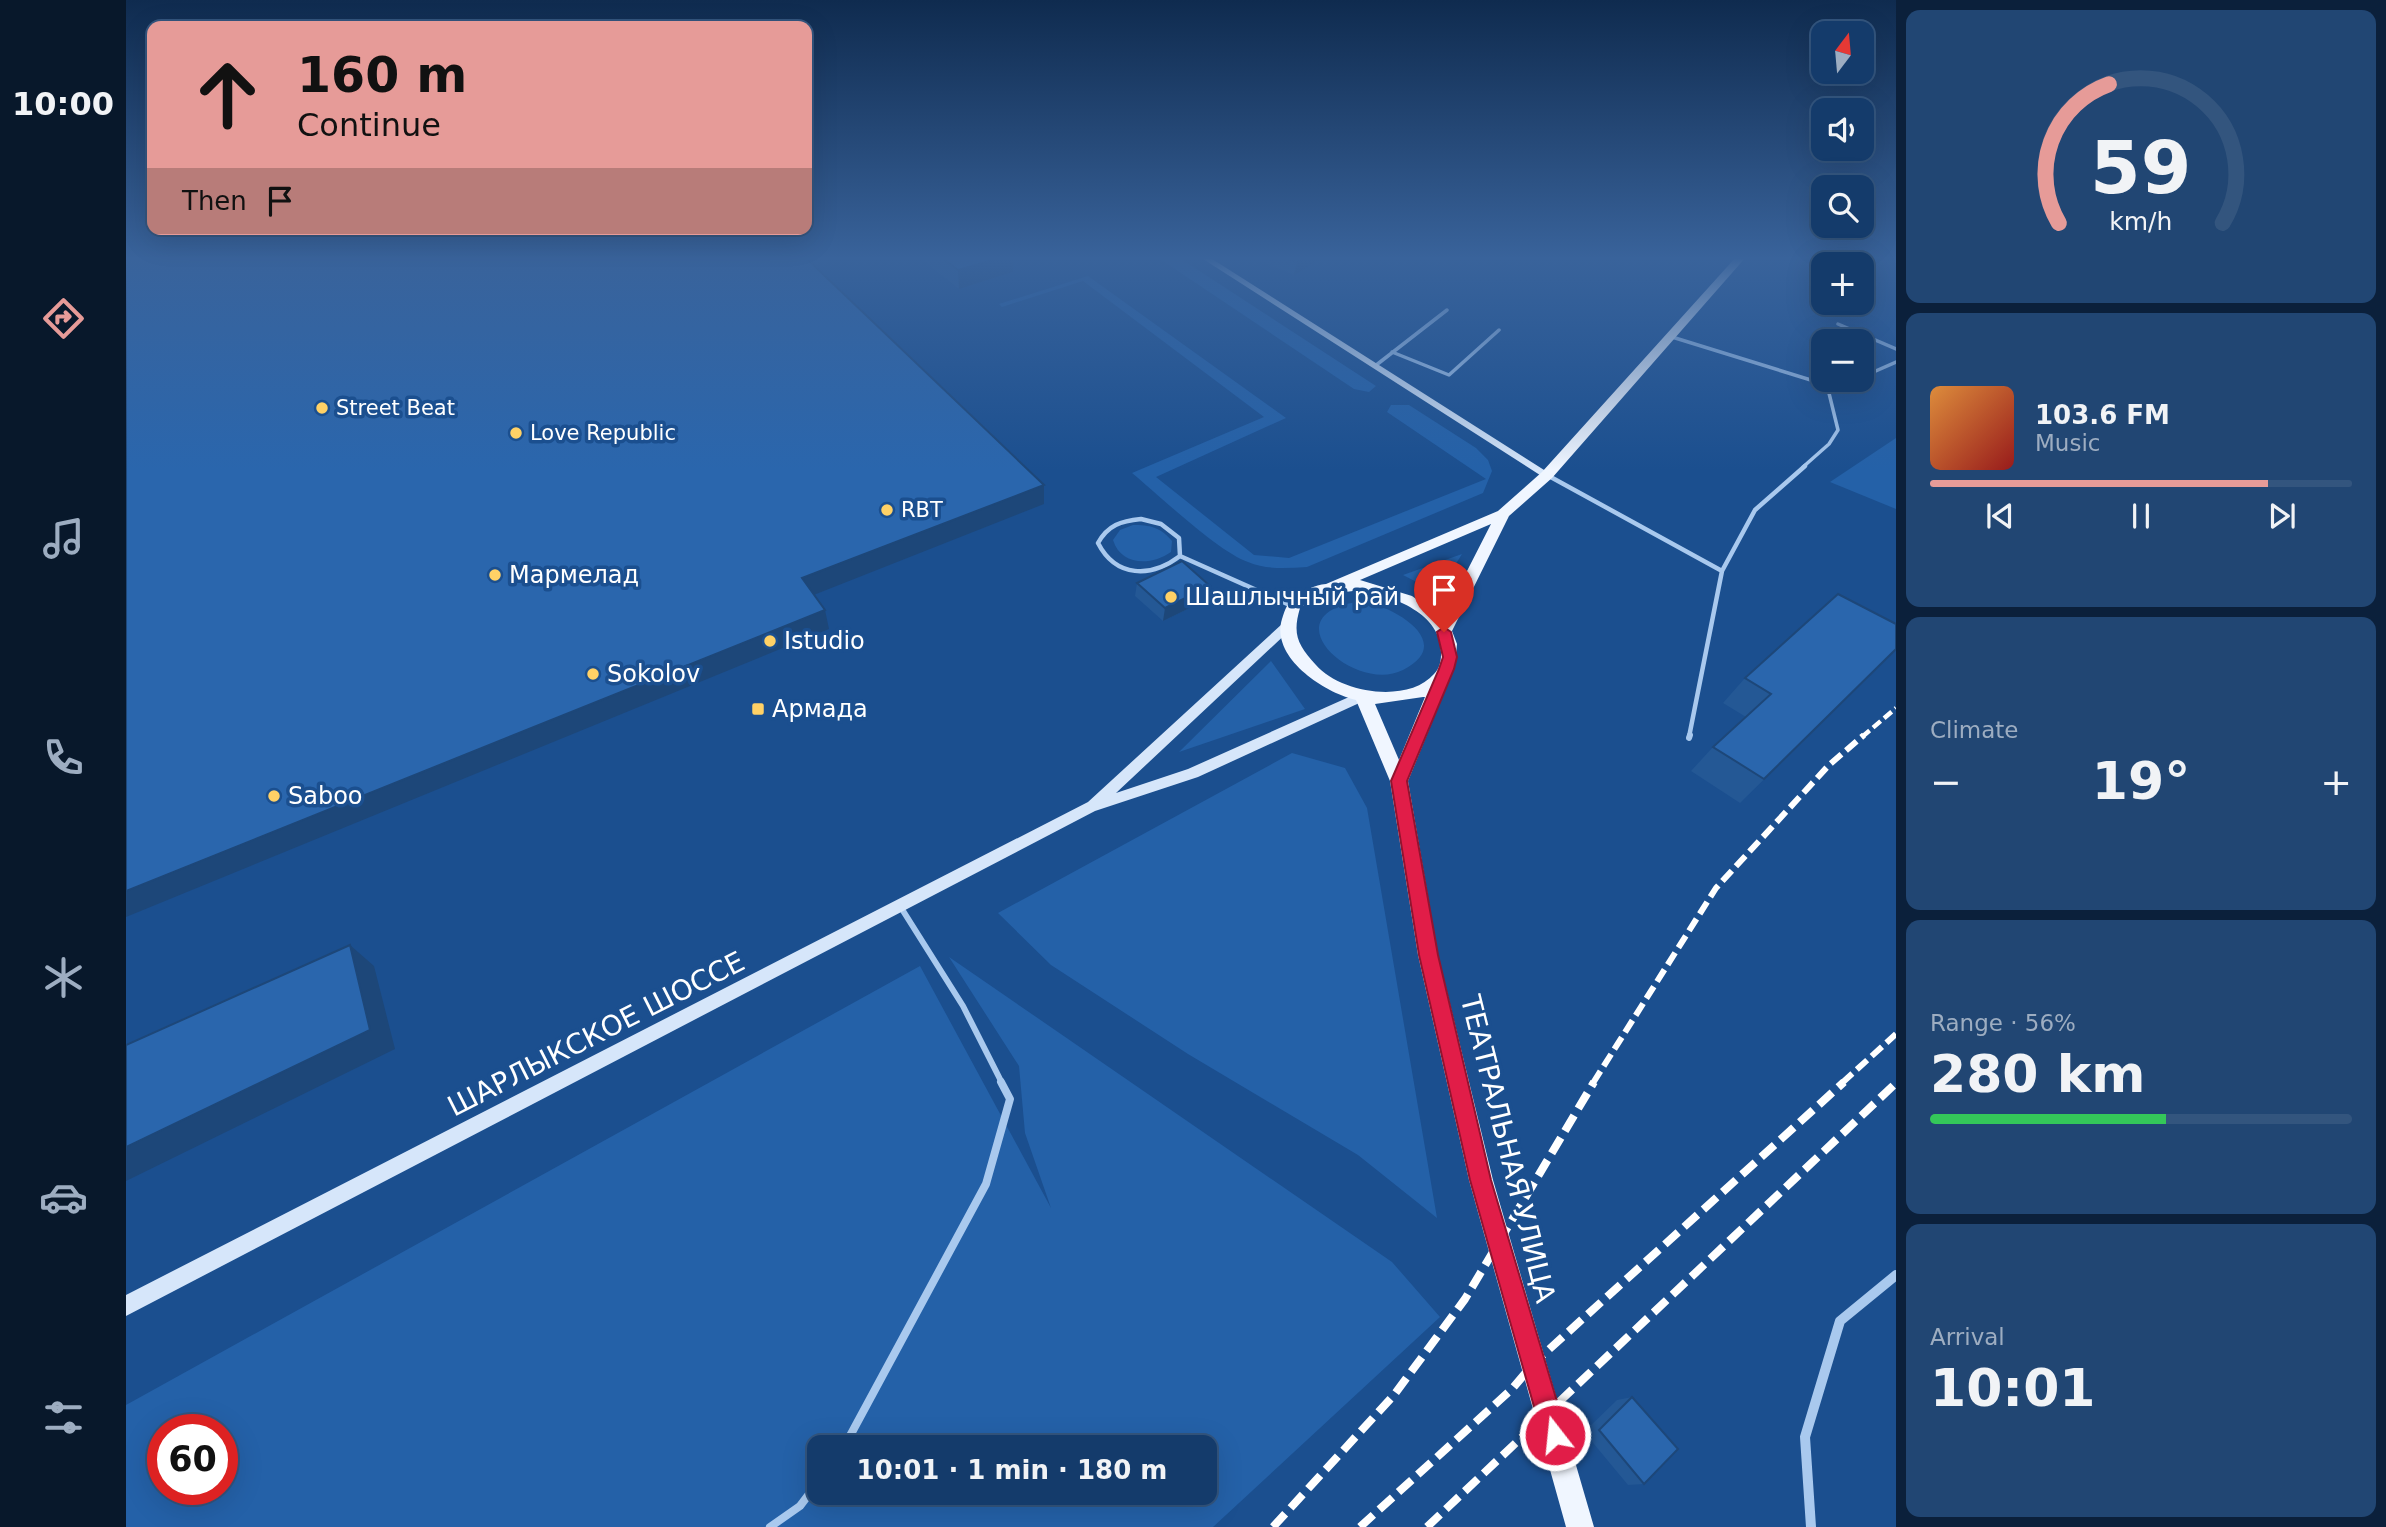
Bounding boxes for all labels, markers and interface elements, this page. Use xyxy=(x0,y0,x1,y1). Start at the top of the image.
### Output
north arrow xyxy=(1811,21,1874,84)
map controls xyxy=(1811,21,1874,392)
text: 160 m xyxy=(297,47,467,104)
icon: ahead xyxy=(182,49,273,140)
text: 10:00 xyxy=(12,85,114,123)
button: sound xyxy=(1811,98,1874,161)
text: Continue xyxy=(297,106,441,144)
text: 59 xyxy=(2090,125,2192,210)
button: search xyxy=(1811,175,1874,238)
icon: arrive xyxy=(261,182,299,220)
text: Then xyxy=(182,186,247,216)
text: km/h xyxy=(2109,207,2173,236)
button: + xyxy=(1811,252,1874,315)
icon: directions xyxy=(39,294,88,343)
button: − xyxy=(1811,329,1874,392)
place label: Street Beat xyxy=(336,396,455,420)
marker: Street Beat xyxy=(314,400,330,416)
text: 103.6 FM xyxy=(2035,400,2170,430)
place label: Love Republic xyxy=(530,421,676,445)
marker: Love Republic xyxy=(508,425,524,441)
text: Music xyxy=(2035,430,2100,456)
icon: previous xyxy=(1981,497,2019,535)
icon: pause xyxy=(2122,497,2160,535)
icon: next xyxy=(2263,497,2301,535)
place label: RBT xyxy=(901,498,943,522)
marker: RBT xyxy=(879,502,895,518)
icon: music xyxy=(39,514,88,563)
pin xyxy=(1414,560,1474,632)
place label: Мармелад xyxy=(509,561,639,589)
marker: Мармелад xyxy=(487,567,503,583)
icon: arrive xyxy=(1425,571,1463,609)
place label: Шашлычный рай xyxy=(1185,583,1399,611)
marker: Шашлычный рай xyxy=(1163,589,1179,605)
place label: Istudio xyxy=(784,627,865,655)
marker: Istudio xyxy=(762,633,778,649)
place label: Sokolov xyxy=(607,660,700,688)
marker: Sokolov xyxy=(585,666,601,682)
place label: Армада xyxy=(772,695,868,723)
marker: Армада xyxy=(750,701,766,717)
text: Climate xyxy=(1930,717,2019,743)
icon: phone xyxy=(39,733,88,782)
text: 19° xyxy=(2092,751,2190,811)
text: − xyxy=(1930,760,1962,804)
text: + xyxy=(2320,760,2352,804)
place label: Saboo xyxy=(288,782,363,810)
marker: Saboo xyxy=(266,788,282,804)
street label: ШАРЛЫКСКОЕ ШОССЕ xyxy=(442,945,750,1123)
icon: climate xyxy=(39,953,88,1002)
street label: ТЕАТРАЛЬНАЯ УЛИЦА xyxy=(1454,991,1562,1306)
text: Range · 56% xyxy=(1930,1010,2076,1036)
text: 280 km xyxy=(1930,1044,2145,1104)
icon: car xyxy=(39,1173,88,1222)
text: Arrival xyxy=(1930,1324,2005,1350)
text: 10:01 xyxy=(1930,1358,2096,1418)
icon: filters xyxy=(39,1393,88,1442)
position arrow xyxy=(1518,1398,1592,1472)
speed limit sign: 60 xyxy=(147,1414,238,1505)
text: 10:01 · 1 min · 180 m xyxy=(857,1455,1167,1485)

